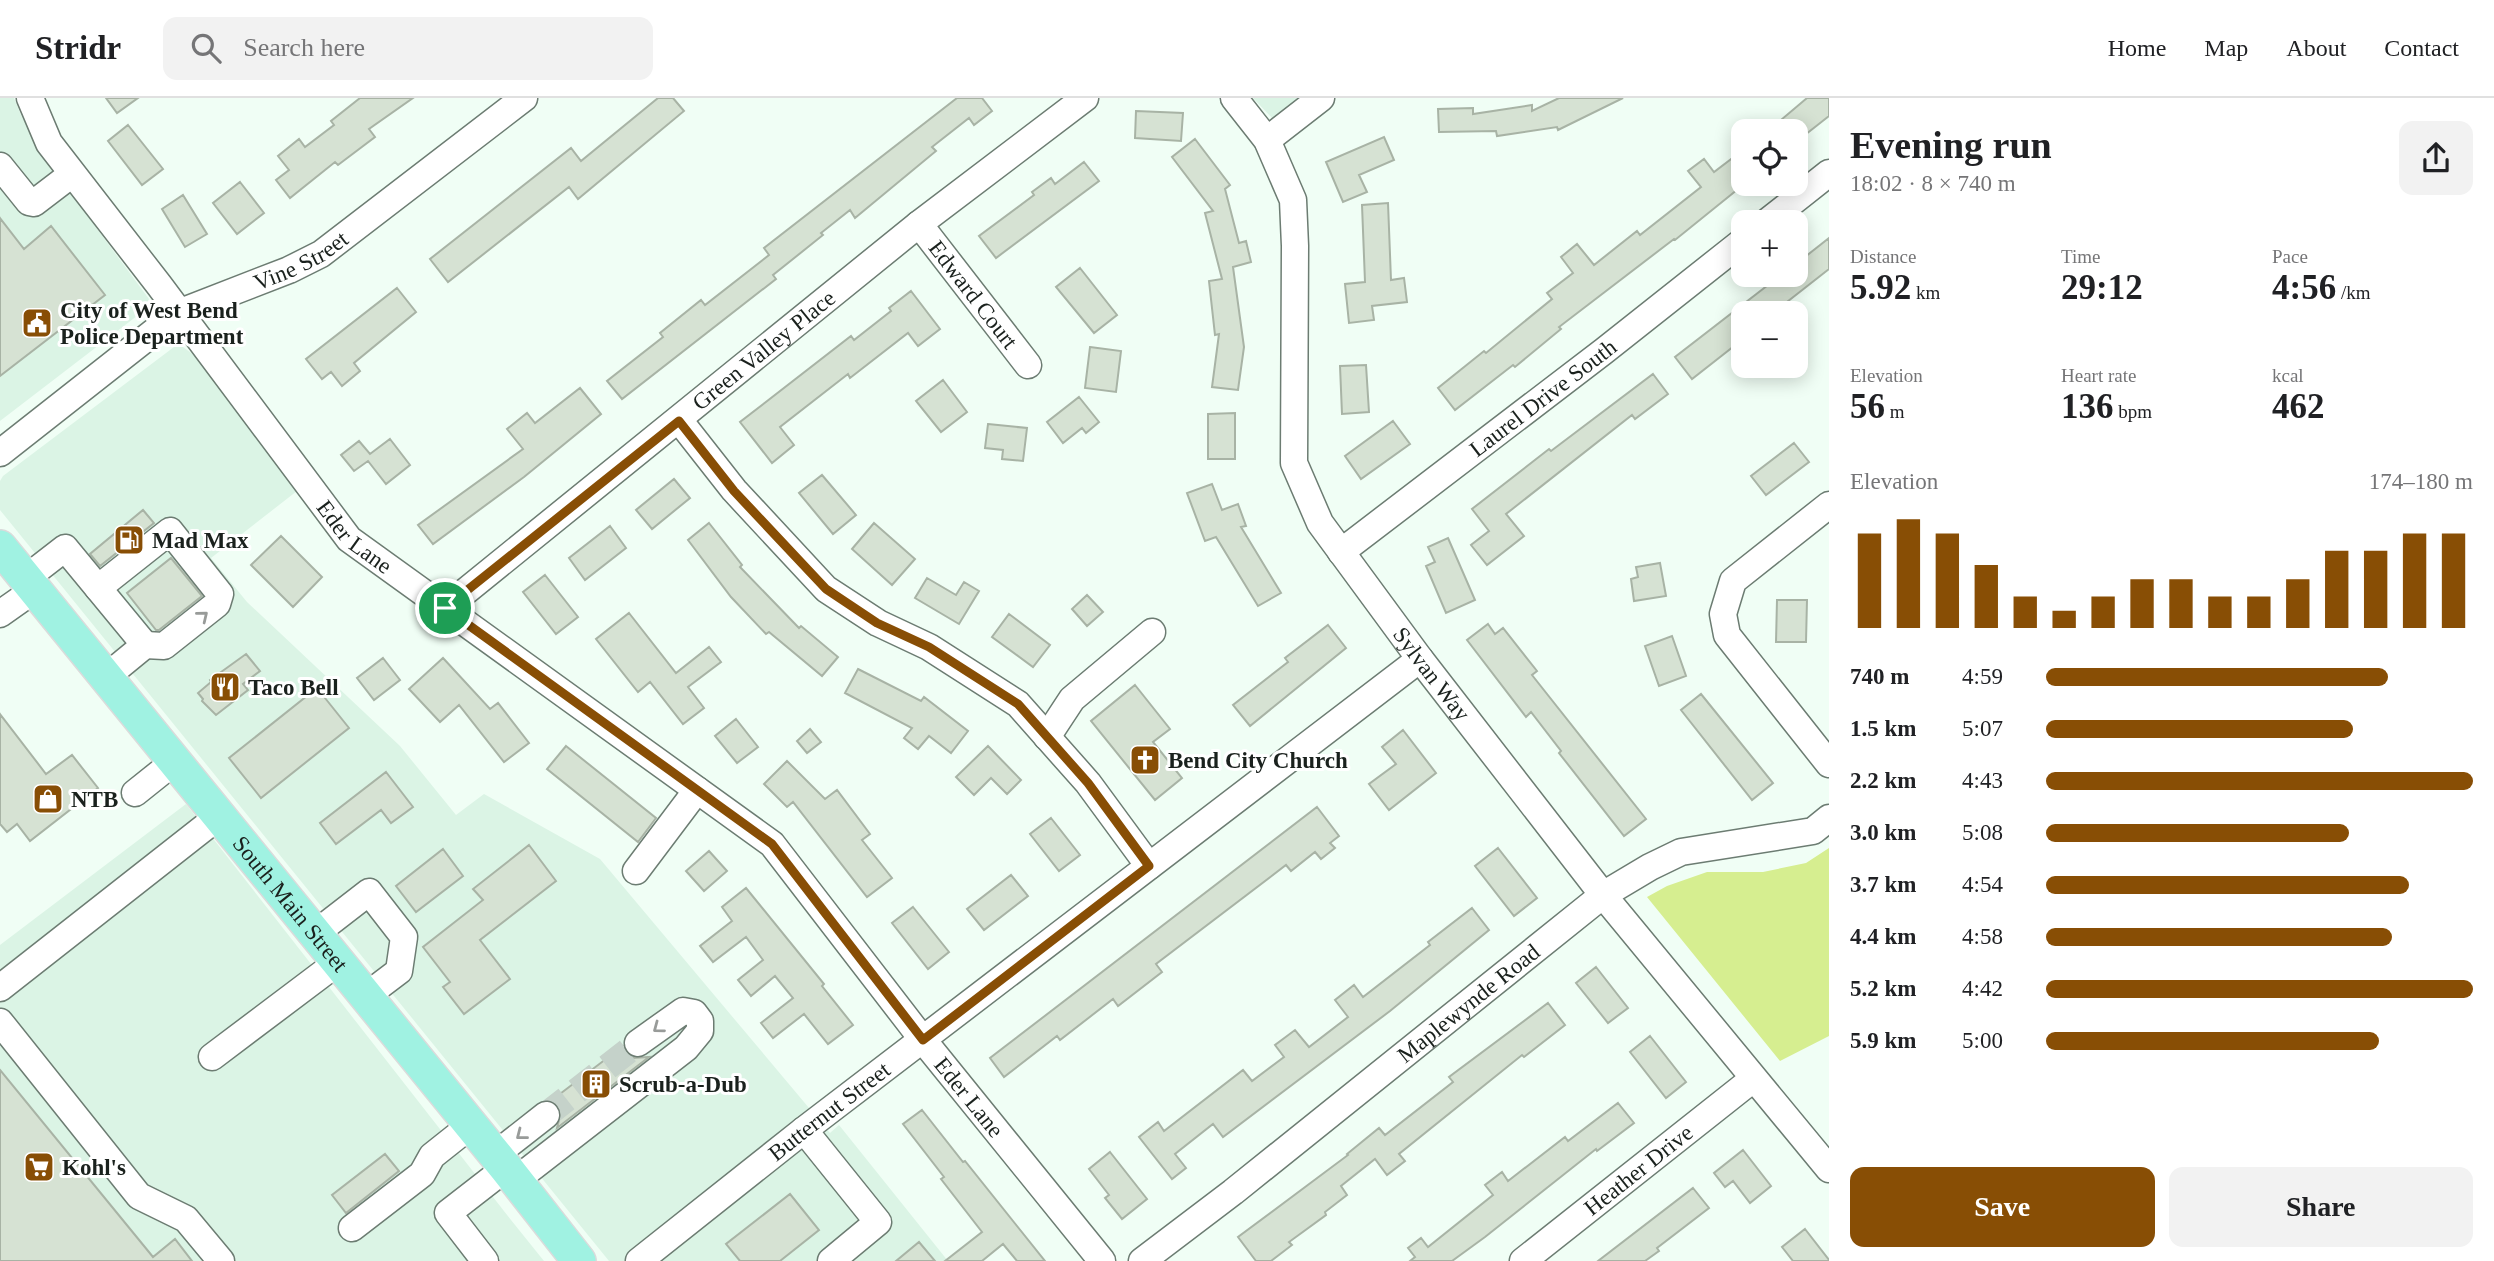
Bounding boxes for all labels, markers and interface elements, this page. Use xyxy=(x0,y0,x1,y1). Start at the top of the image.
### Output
search box xyxy=(163,17,653,80)
icon: search xyxy=(187,29,225,67)
text: Stridr xyxy=(35,30,121,66)
text: Search here xyxy=(243,33,365,62)
text: Home xyxy=(2108,35,2166,61)
text: Map xyxy=(2204,35,2248,61)
text: About xyxy=(2286,35,2346,61)
text: Contact xyxy=(2384,35,2459,61)
map controls xyxy=(1731,119,1808,378)
button: locate xyxy=(1731,119,1808,196)
button: share xyxy=(2399,121,2473,195)
text: Evening run xyxy=(1850,124,2052,166)
text: 18:02 · 8 × 740 m xyxy=(1850,171,2016,196)
button: + xyxy=(1731,210,1808,287)
street label: Vine Street xyxy=(250,226,353,295)
street label: Edward Court xyxy=(923,236,1023,354)
text: Distance xyxy=(1850,246,1916,267)
text: Time xyxy=(2061,246,2100,267)
text: Pace xyxy=(2272,246,2308,267)
text: 5.92 xyxy=(1850,268,1911,307)
text: 29:12 xyxy=(2061,268,2143,307)
text: 4:56 xyxy=(2272,268,2336,307)
text: km xyxy=(1911,282,1940,303)
text: /km xyxy=(2336,282,2370,303)
street label: Green Valley Place xyxy=(688,285,840,415)
place label: City of West Bend Police Department xyxy=(60,298,244,349)
button: − xyxy=(1731,301,1808,378)
public building icon: City of West Bend Police Department xyxy=(20,306,54,340)
street label: Laurel Drive South xyxy=(1465,334,1622,462)
text: Elevation xyxy=(1850,365,1923,386)
text: Heart rate xyxy=(2061,365,2136,386)
text: kcal xyxy=(2272,365,2304,386)
text: 56 xyxy=(1850,387,1885,426)
text: 136 xyxy=(2061,387,2114,426)
text: 462 xyxy=(2272,387,2325,426)
text: m xyxy=(1885,401,1905,422)
text: bpm xyxy=(2114,401,2152,422)
text: Elevation xyxy=(1850,469,1938,494)
text: 174–180 m xyxy=(2369,469,2473,494)
street label: Eder Lane xyxy=(311,496,397,579)
fuel station icon: Mad Max xyxy=(112,523,146,557)
place label: Mad Max xyxy=(152,528,249,553)
pin xyxy=(415,578,475,638)
icon: arrive xyxy=(426,589,464,627)
one-way arrow xyxy=(195,611,207,624)
street label: Sylvan Way xyxy=(1388,623,1475,726)
text: 740 m xyxy=(1850,664,1909,689)
text: 4:59 xyxy=(1962,664,2003,689)
restaurant icon: Taco Bell xyxy=(208,670,242,704)
place label: Taco Bell xyxy=(248,675,339,700)
text: 1.5 km xyxy=(1850,716,1916,741)
text: 5:07 xyxy=(1962,716,2003,741)
church icon: Bend City Church xyxy=(1128,743,1162,777)
place label: Bend City Church xyxy=(1168,748,1348,773)
text: 2.2 km xyxy=(1850,768,1916,793)
text: 4:43 xyxy=(1962,768,2003,793)
shop icon: NTB xyxy=(31,782,65,816)
place label: NTB xyxy=(71,787,118,812)
text: 3.0 km xyxy=(1850,820,1916,845)
text: 5:08 xyxy=(1962,820,2003,845)
street label: South Main Street xyxy=(228,831,353,977)
text: 3.7 km xyxy=(1850,872,1916,897)
text: 4:54 xyxy=(1962,872,2003,897)
text: 4.4 km xyxy=(1850,924,1916,949)
text: 4:58 xyxy=(1962,924,2003,949)
street label: Maplewynde Road xyxy=(1393,939,1545,1068)
text: 5.2 km xyxy=(1850,976,1916,1001)
text: 4:42 xyxy=(1962,976,2003,1001)
one-way arrow xyxy=(653,1019,666,1032)
text: 5.9 km xyxy=(1850,1028,1916,1053)
text: 5:00 xyxy=(1962,1028,2003,1053)
street label: Eder Lane xyxy=(929,1053,1008,1142)
street label: Butternut Street xyxy=(764,1057,895,1166)
building icon: Scrub-a-Dub xyxy=(579,1067,613,1101)
place label: Scrub-a-Dub xyxy=(619,1072,747,1097)
street label: Heather Drive xyxy=(1579,1120,1698,1221)
one-way arrow xyxy=(516,1126,528,1139)
supermarket icon: Kohl's xyxy=(22,1150,56,1184)
place label: Kohl's xyxy=(62,1155,126,1180)
button: Save xyxy=(1850,1167,2155,1247)
button: Share xyxy=(2169,1167,2473,1247)

